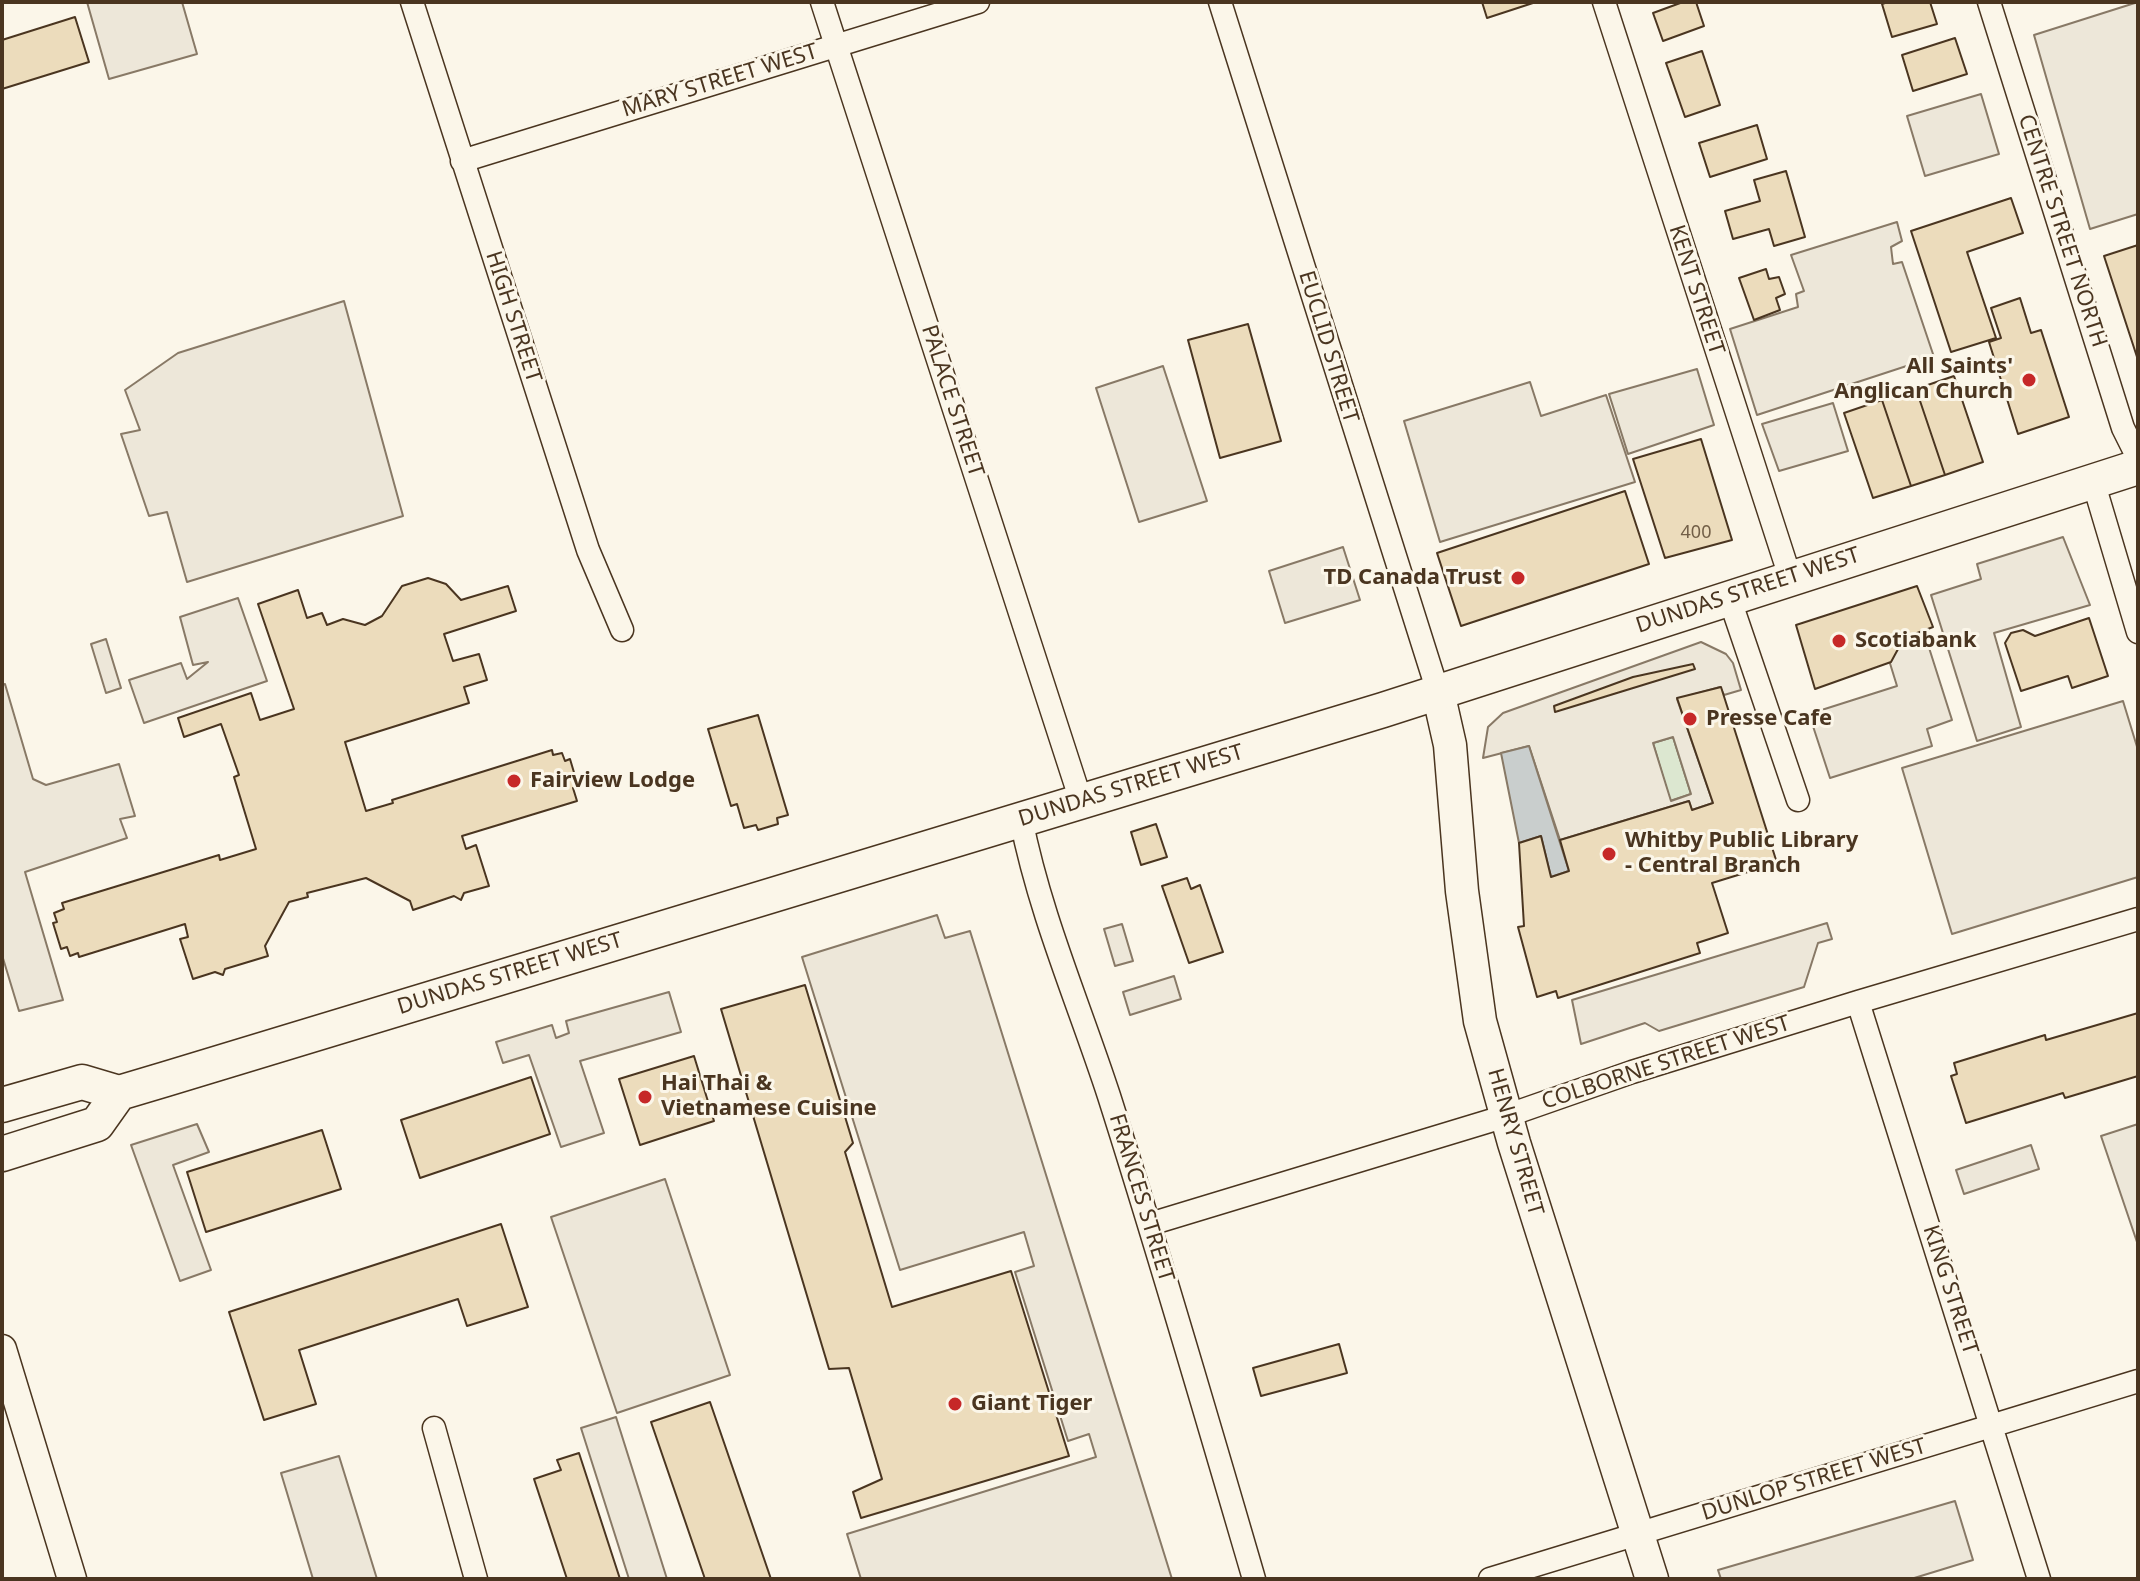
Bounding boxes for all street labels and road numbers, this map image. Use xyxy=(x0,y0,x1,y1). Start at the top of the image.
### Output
street label: MARY STREET WEST xyxy=(619,39,821,123)
street label: CENTRE STREET NORTH xyxy=(2012,111,2112,351)
street label: KENT STREET xyxy=(1663,222,1729,358)
street label: HIGH STREET xyxy=(479,248,547,386)
street label: EUCLID STREET xyxy=(1292,268,1364,426)
street label: PALACE STREET xyxy=(915,322,989,480)
street label: DUNDAS STREET WEST xyxy=(1633,542,1863,640)
street label: DUNDAS STREET WEST xyxy=(1015,739,1247,833)
street label: DUNDAS STREET WEST xyxy=(394,927,626,1021)
street label: COLBORNE STREET WEST xyxy=(1539,1010,1793,1116)
street label: HENRY STREET xyxy=(1481,1065,1549,1219)
street label: FRANCES STREET xyxy=(1103,1111,1179,1285)
street label: KING STREET xyxy=(1917,1222,1983,1358)
street label: DUNLOP STREET WEST xyxy=(1698,1433,1930,1527)

